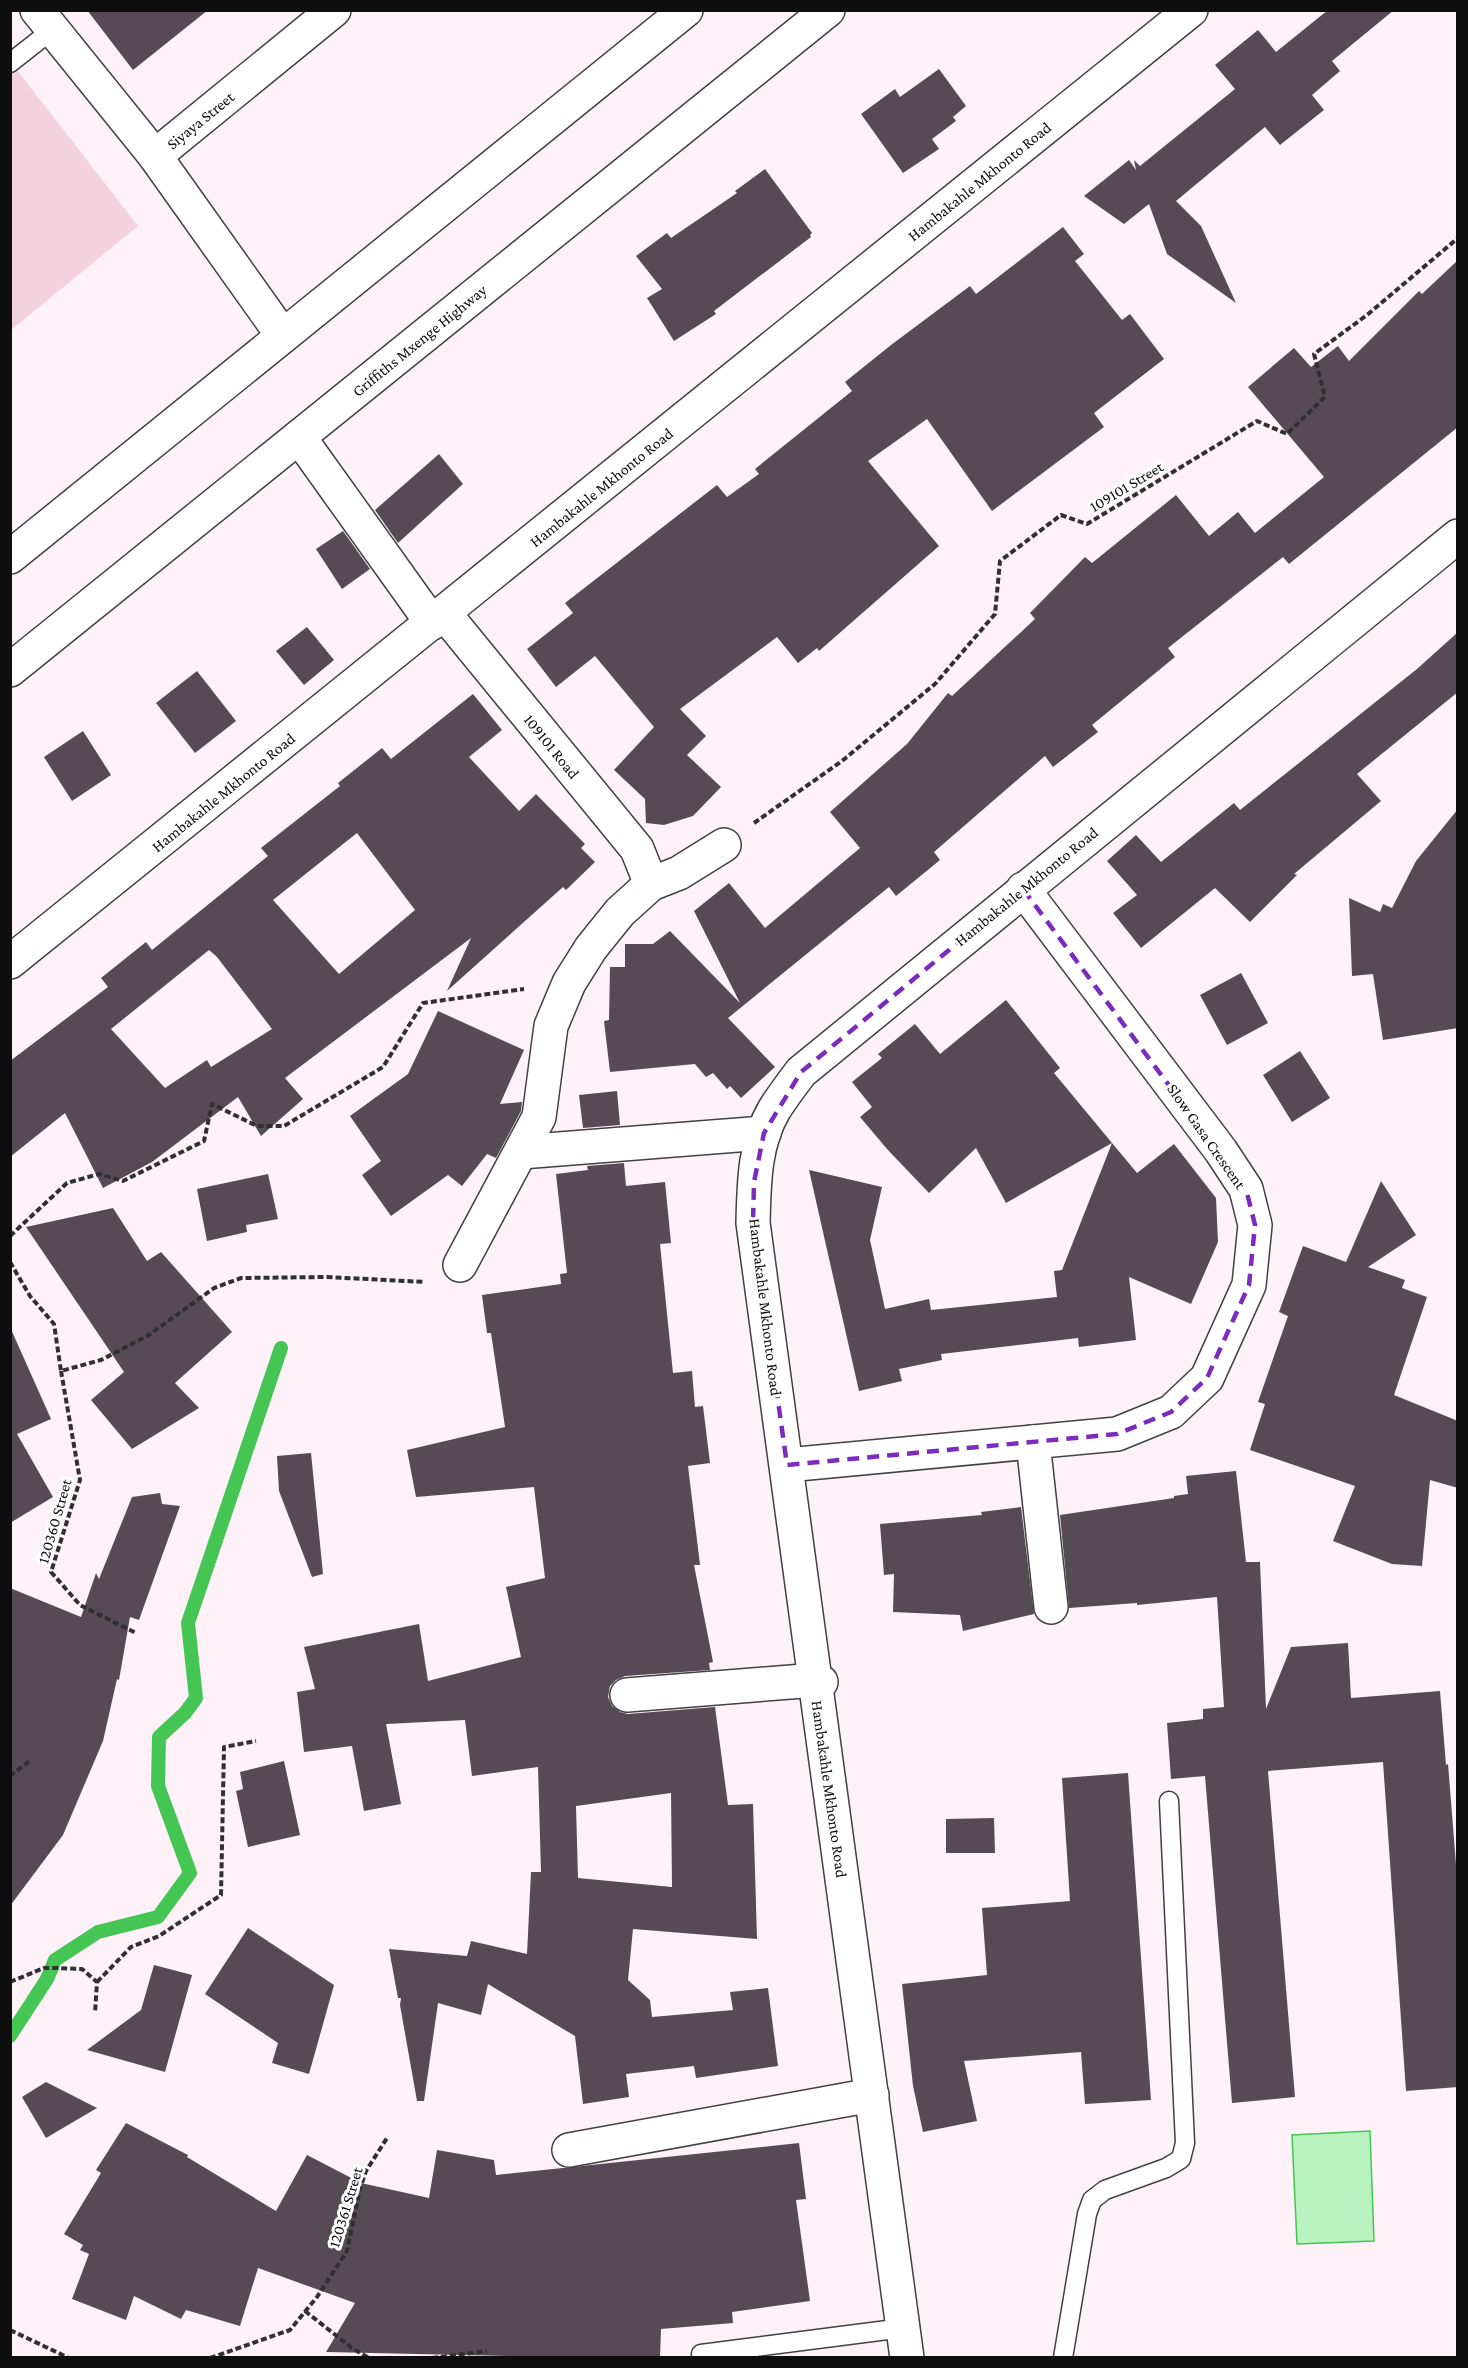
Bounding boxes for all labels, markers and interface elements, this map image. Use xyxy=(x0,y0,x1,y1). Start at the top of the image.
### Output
street label: Siyaya Street xyxy=(163,88,238,153)
street label: Hambakahle Mkhonto Road xyxy=(904,118,1055,244)
street label: Griffiths Mxenge Highway xyxy=(349,281,491,401)
street label: Hambakahle Mkhonto Road xyxy=(526,424,677,550)
street label: 109101 Street xyxy=(1086,457,1167,515)
street label: 109101 Road xyxy=(521,711,583,782)
street label: Hambakahle Mkhonto Road xyxy=(148,729,299,855)
street label: Hambakahle Mkhonto Road xyxy=(951,823,1102,949)
street label: Slow Gasa Crescent xyxy=(1164,1081,1250,1193)
street label: Hambakahle Mkhonto Road xyxy=(746,1217,785,1397)
street label: 120360 Street xyxy=(34,1476,75,1565)
street label: Hambakahle Mkhonto Road xyxy=(809,1699,850,1879)
street label: 120361 Street xyxy=(325,2164,366,2249)

